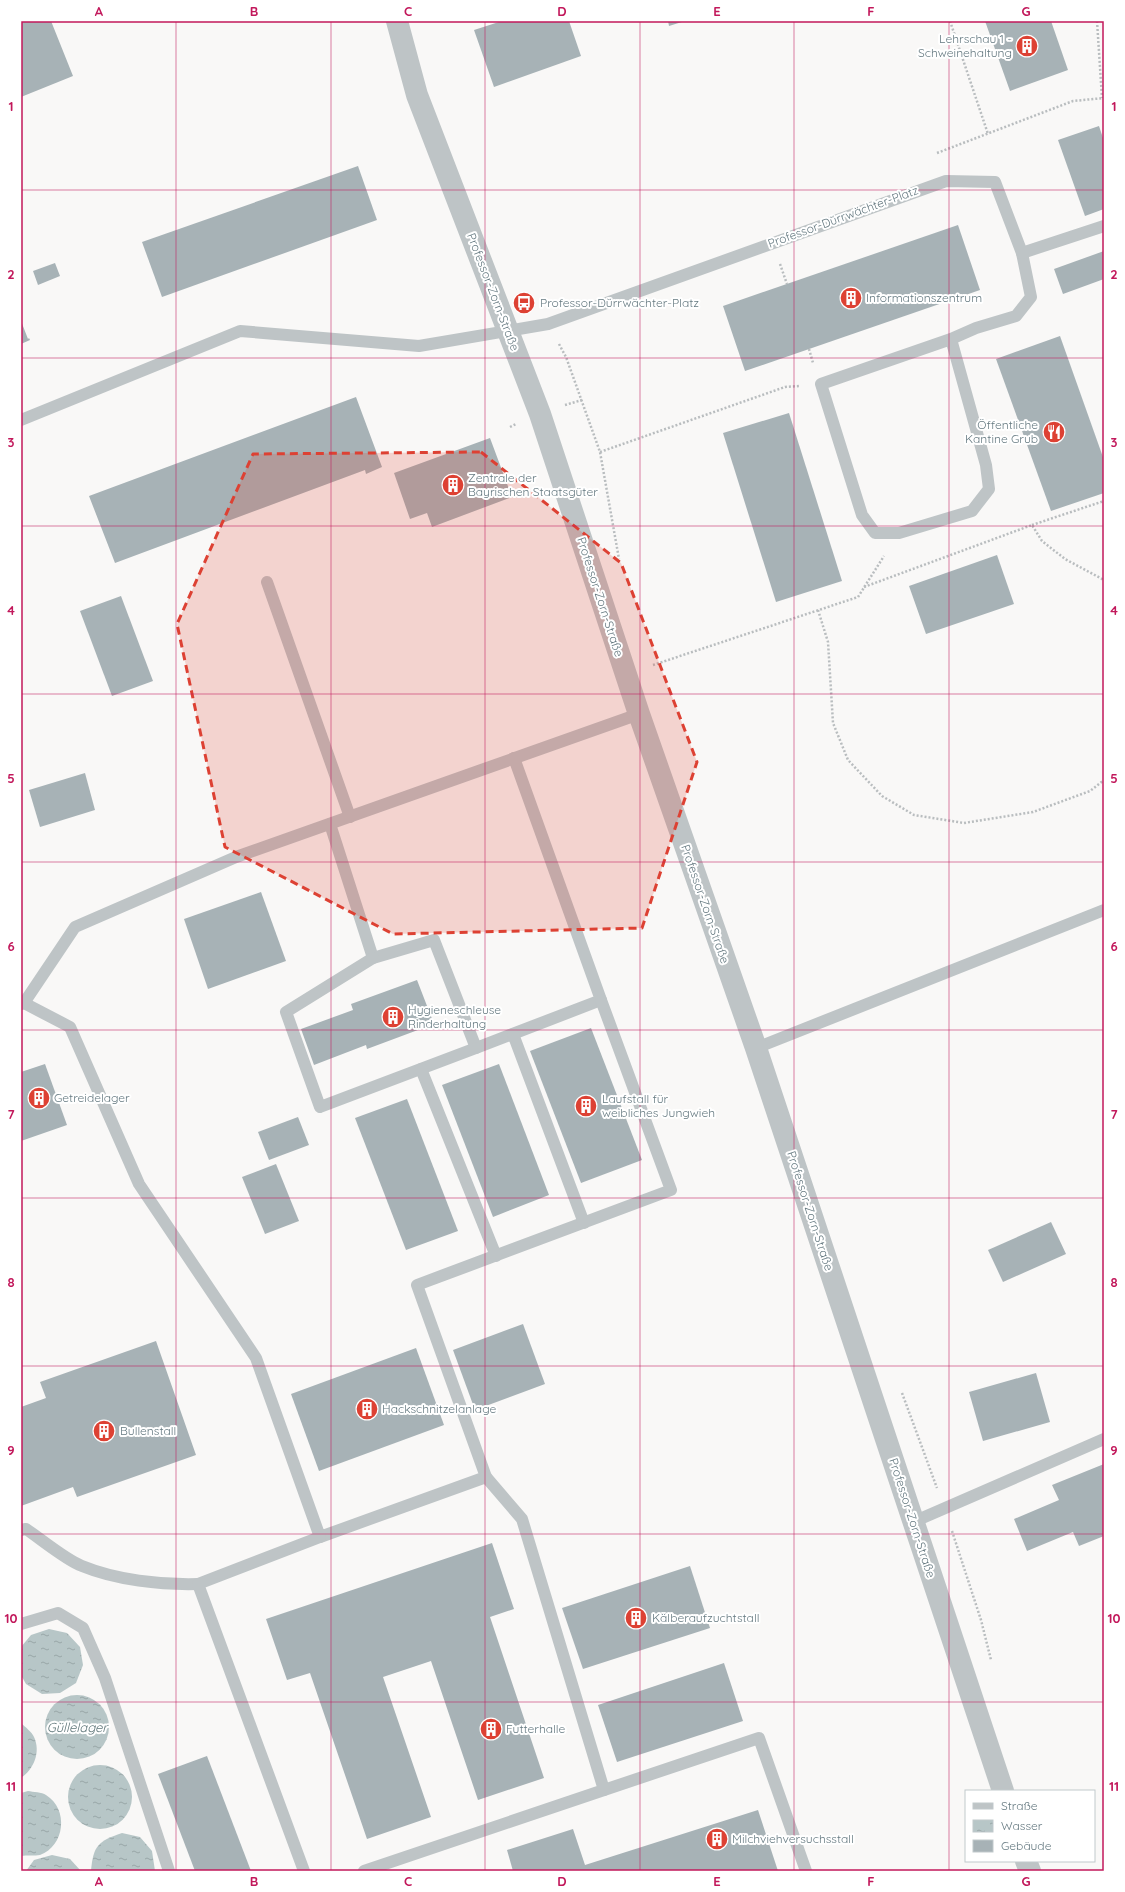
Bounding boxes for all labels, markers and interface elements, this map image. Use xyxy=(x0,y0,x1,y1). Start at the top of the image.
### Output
text: A xyxy=(95,3,104,19)
text: B xyxy=(250,3,258,19)
text: C xyxy=(404,3,412,19)
text: D xyxy=(557,3,567,19)
text: E xyxy=(713,3,721,19)
text: F xyxy=(867,3,875,19)
text: G xyxy=(1021,3,1031,19)
place label: Lehrschau 1 - Schweinehaltung xyxy=(918,31,1012,60)
building icon: Lehrschau 1 - Schweinehaltung xyxy=(1014,33,1040,59)
text: 1 xyxy=(8,98,14,114)
text: 1 xyxy=(1111,98,1117,114)
street label: Professor-Dürrwächter-Platz xyxy=(766,182,920,251)
street label: Professor-Zorn-Straße xyxy=(464,231,523,353)
text: 2 xyxy=(7,266,15,282)
text: 2 xyxy=(1110,266,1118,282)
building icon: Informationszentrum xyxy=(838,285,864,311)
bus stop icon: Professor-Dürrwächter-Platz xyxy=(511,290,537,316)
place label: Informationszentrum xyxy=(866,290,982,305)
place label: Professor-Dürrwächter-Platz xyxy=(540,295,699,310)
place label: Öffentliche Kantine Grub xyxy=(965,417,1038,446)
restaurant icon: Öffentliche Kantine Grub xyxy=(1041,419,1067,445)
text: 3 xyxy=(8,434,15,450)
text: 3 xyxy=(1111,434,1118,450)
place label: Zentrale der Bayrischen Staatsgüter xyxy=(468,470,598,499)
building icon: Zentrale der Bayrischen Staatsgüter xyxy=(440,472,466,498)
street label: Professor-Zorn-Straße xyxy=(574,535,627,659)
text: 4 xyxy=(7,602,15,618)
text: 4 xyxy=(1110,602,1118,618)
text: 5 xyxy=(7,770,15,786)
text: 5 xyxy=(1110,770,1118,786)
street label: Professor-Zorn-Straße xyxy=(678,842,733,966)
text: 6 xyxy=(7,938,15,954)
text: 6 xyxy=(1110,938,1118,954)
place label: Hygieneschleuse Rinderhaltung xyxy=(408,1002,501,1031)
building icon: Hygieneschleuse Rinderhaltung xyxy=(380,1004,406,1030)
building icon: Getreidelager xyxy=(26,1085,52,1111)
place label: Getreidelager xyxy=(54,1090,130,1105)
place label: Laufstall für weibliches Jungwieh xyxy=(602,1091,715,1120)
building icon: Laufstall für weibliches Jungwieh xyxy=(573,1093,599,1119)
text: 7 xyxy=(7,1106,15,1122)
text: 7 xyxy=(1110,1106,1118,1122)
street label: Professor-Zorn-Straße xyxy=(784,1149,837,1273)
text: 8 xyxy=(7,1274,15,1290)
text: 8 xyxy=(1110,1274,1118,1290)
building icon: Hackschnitzelanlage xyxy=(354,1396,380,1422)
place label: Hackschnitzelanlage xyxy=(382,1401,496,1416)
building icon: Bullenstall xyxy=(91,1418,117,1444)
place label: Bullenstall xyxy=(120,1423,176,1438)
text: 9 xyxy=(7,1442,15,1458)
text: 9 xyxy=(1110,1442,1118,1458)
street label: Professor-Zorn-Straße xyxy=(886,1456,939,1580)
building icon: Kälberaufzuchtstall xyxy=(623,1605,649,1631)
text: 10 xyxy=(4,1610,18,1626)
place label: Kälberaufzuchtstall xyxy=(652,1610,759,1625)
text: 10 xyxy=(1107,1610,1121,1626)
building icon: Futterhalle xyxy=(478,1716,504,1742)
water label: Güllelager xyxy=(47,1719,109,1735)
place label: Futterhalle xyxy=(506,1721,565,1736)
text: 11 xyxy=(6,1778,16,1794)
text: 11 xyxy=(1109,1778,1119,1794)
legend xyxy=(965,1790,1095,1862)
text: Straße xyxy=(1001,1798,1038,1813)
text: Wasser xyxy=(1001,1818,1043,1833)
building icon: Milchviehversuchsstall xyxy=(704,1826,730,1852)
place label: Milchviehversuchsstall xyxy=(732,1831,854,1846)
text: Gebäude xyxy=(1001,1838,1052,1853)
text: A xyxy=(95,1873,104,1889)
text: B xyxy=(250,1873,258,1889)
text: C xyxy=(404,1873,412,1889)
text: D xyxy=(557,1873,567,1889)
text: E xyxy=(713,1873,721,1889)
text: F xyxy=(867,1873,875,1889)
text: G xyxy=(1021,1873,1031,1889)

